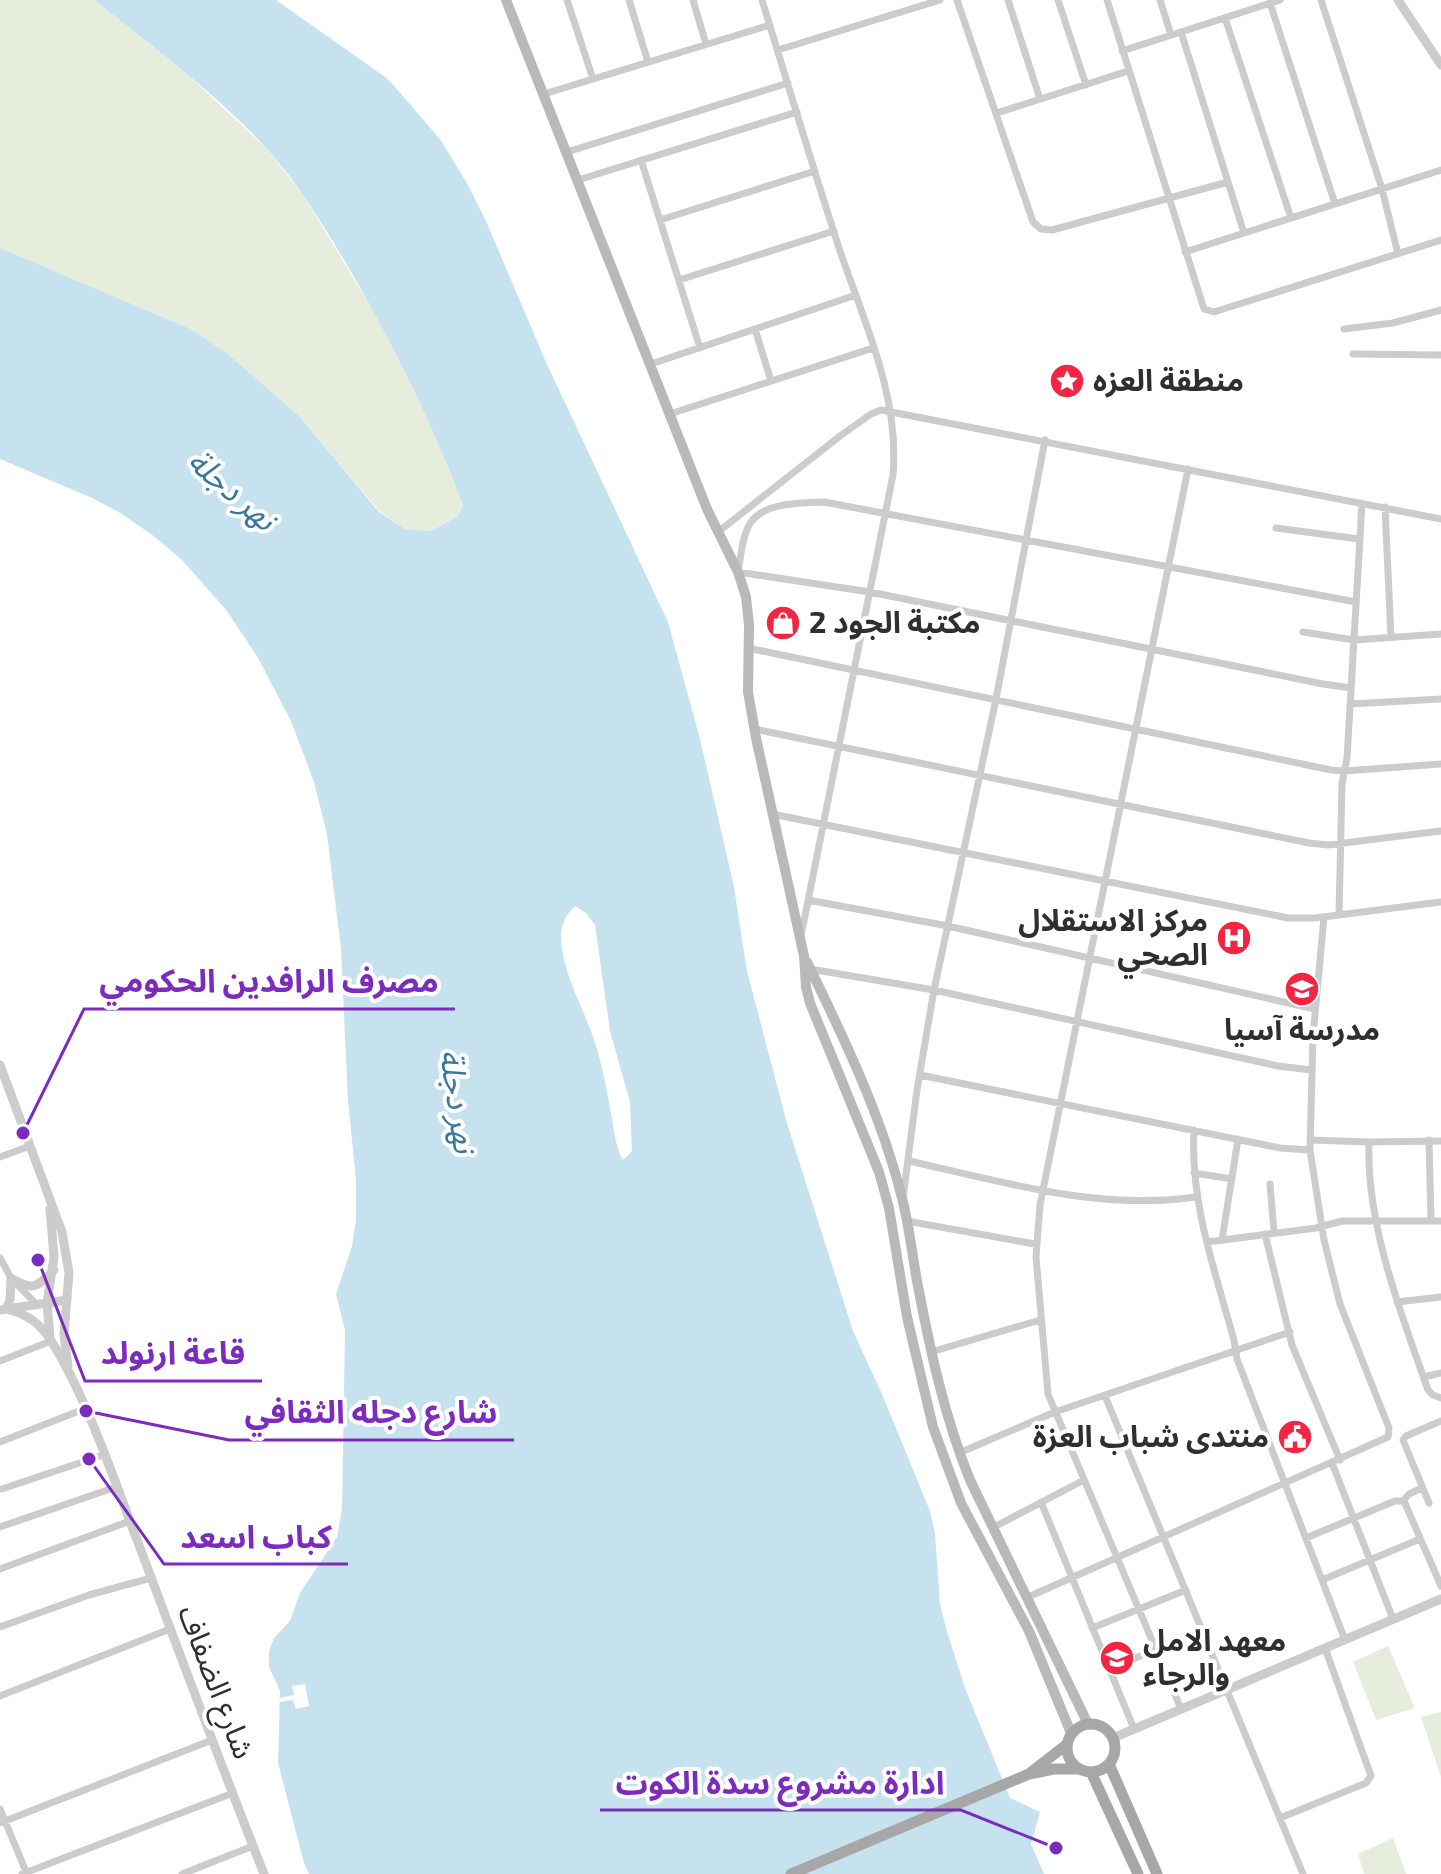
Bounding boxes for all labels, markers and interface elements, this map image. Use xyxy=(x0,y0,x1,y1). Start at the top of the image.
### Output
place label: منطقة العزه xyxy=(1093,361,1244,398)
place icon: منطقة العزه xyxy=(1048,362,1086,400)
water label: نهر دجلة xyxy=(180,440,287,540)
place label: مكتبة الجود 2 xyxy=(809,603,981,640)
shop icon: مكتبة الجود 2 xyxy=(764,604,802,642)
place label: مركز الاستقلال الصحي xyxy=(1018,901,1208,979)
hospital icon: مركز الاستقلال الصحي xyxy=(1215,919,1253,957)
callout: مصرف الرافدين الحكومي xyxy=(84,953,455,1009)
text: مصرف الرافدين الحكومي xyxy=(99,960,439,1006)
school or university icon: مدرسة آسيا xyxy=(1283,970,1321,1008)
place label: مدرسة آسيا xyxy=(1224,1010,1380,1047)
water label: نهر دجلة xyxy=(432,1047,486,1158)
callout: قاعة ارنولد xyxy=(85,1325,262,1381)
text: قاعة ارنولد xyxy=(101,1332,245,1372)
callout: شارع دجله الثقافي xyxy=(229,1384,514,1440)
text: شارع دجله الثقافي xyxy=(245,1391,498,1437)
place label: منتدى شباب العزة xyxy=(1033,1417,1269,1455)
public building icon: منتدى شباب العزة xyxy=(1276,1418,1314,1456)
callout: كباب اسعد xyxy=(164,1508,348,1564)
text: كباب اسعد xyxy=(180,1516,332,1556)
street label: شارع الضفاف xyxy=(166,1599,264,1765)
place label: معهد الامل والرجاء xyxy=(1143,1621,1286,1692)
school or university icon: معهد الامل والرجاء xyxy=(1098,1639,1136,1677)
callout: ادارة مشروع سدة الكوت xyxy=(600,1754,961,1810)
text: ادارة مشروع سدة الكوت xyxy=(615,1762,945,1807)

